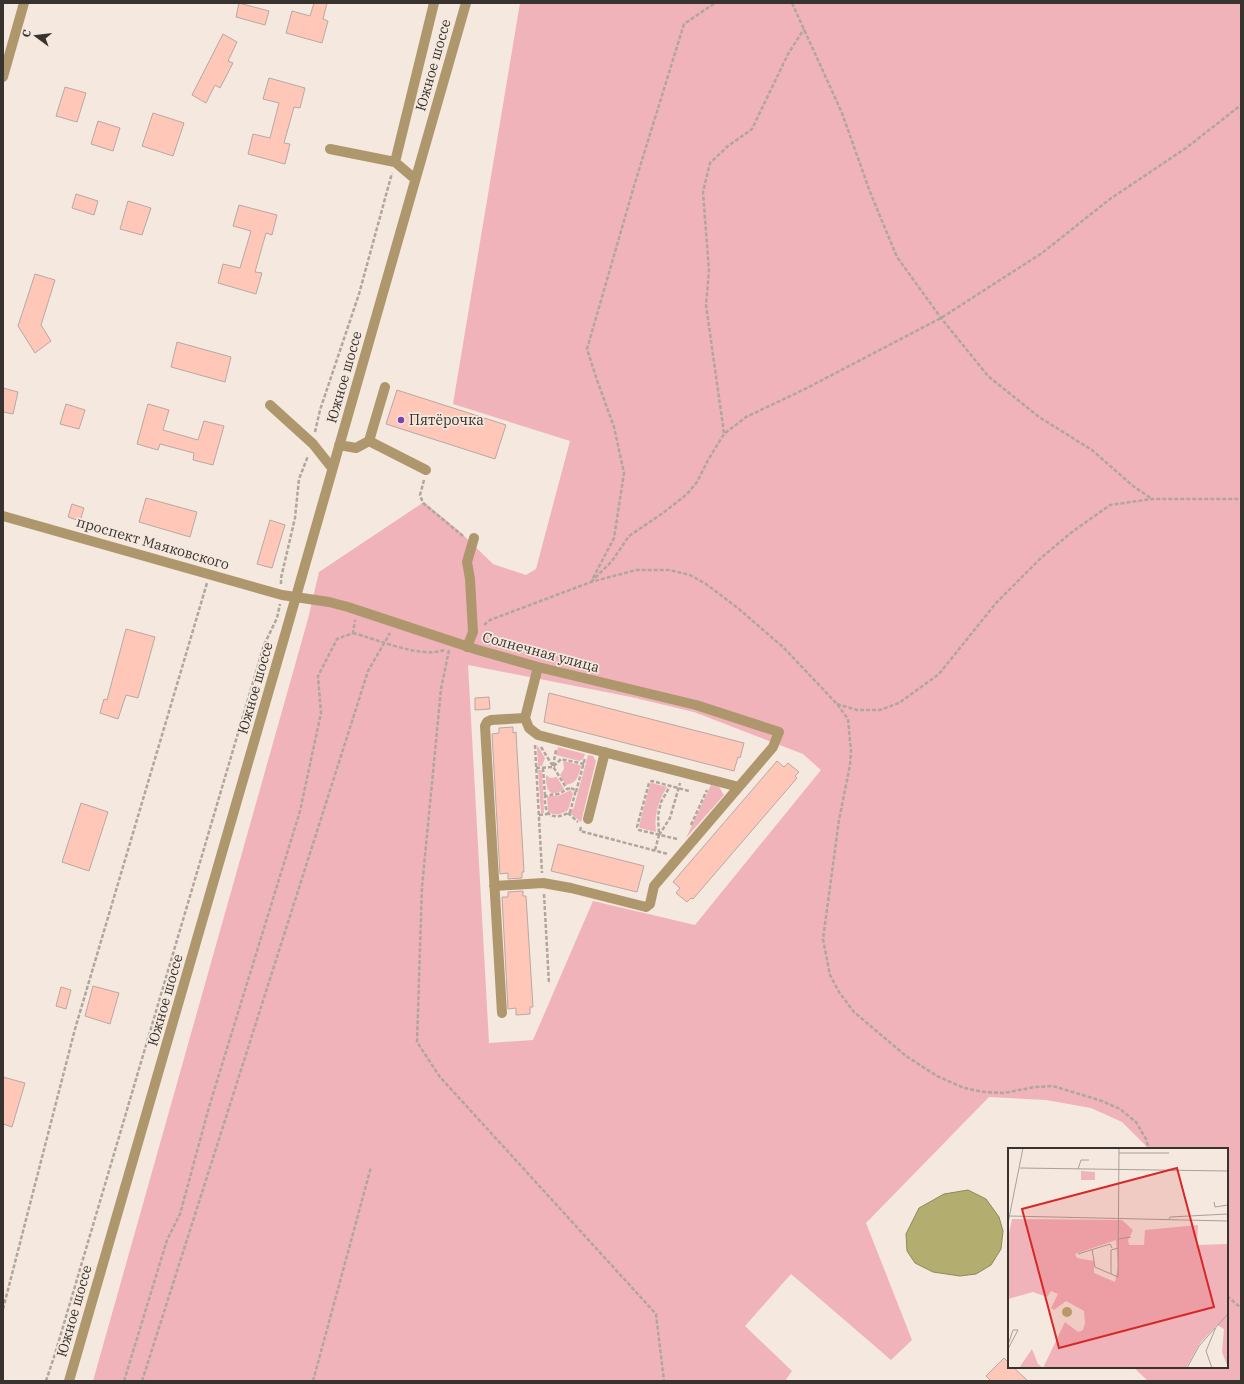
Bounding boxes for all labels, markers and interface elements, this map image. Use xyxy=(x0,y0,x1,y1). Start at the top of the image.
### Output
north arrow xyxy=(16,16,56,56)
street label: Южное шоссе xyxy=(411,17,455,113)
text: С xyxy=(19,28,34,39)
street label: Южное шоссе xyxy=(322,329,366,425)
place label: Пятёрочка xyxy=(409,411,484,429)
marker: Пятёрочка xyxy=(396,415,406,425)
street label: проспект Маяковского xyxy=(74,513,232,573)
street label: Солнечная улица xyxy=(481,628,602,676)
street label: Южное шоссе xyxy=(233,640,277,736)
street label: Южное шоссе xyxy=(143,952,187,1048)
inset map xyxy=(1008,1148,1228,1368)
street label: Южное шоссе xyxy=(52,1263,96,1359)

